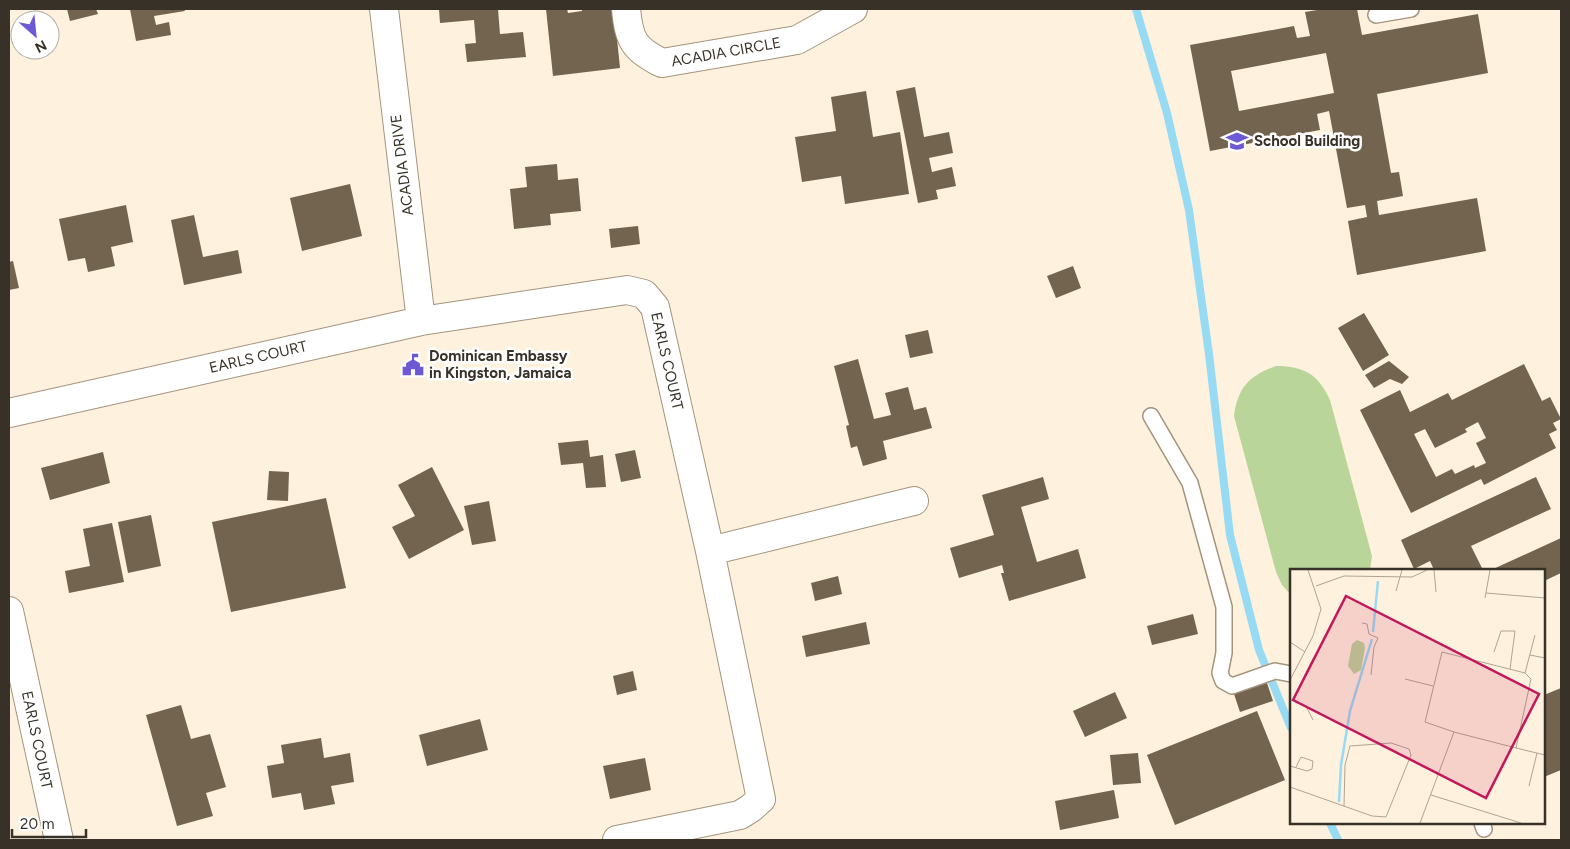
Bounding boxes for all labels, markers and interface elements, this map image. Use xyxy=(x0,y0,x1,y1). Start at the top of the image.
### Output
north arrow xyxy=(10,10,60,60)
street label: ACADIA CIRCLE xyxy=(670,34,782,70)
text: N xyxy=(32,36,49,56)
street label: ACADIA DRIVE xyxy=(387,113,417,217)
school or university icon: School Building xyxy=(1224,128,1250,154)
place label: School Building xyxy=(1254,132,1360,150)
street label: EARLS COURT xyxy=(647,310,687,412)
street label: EARLS COURT xyxy=(207,337,309,377)
place label: Dominican Embassy in Kingston, Jamaica xyxy=(429,347,572,382)
public building icon: Dominican Embassy in Kingston, Jamaica xyxy=(400,352,426,378)
inset map xyxy=(1290,569,1545,824)
street label: EARLS COURT xyxy=(18,689,56,791)
scale bar xyxy=(12,806,86,838)
text: 20 m xyxy=(20,815,54,833)

